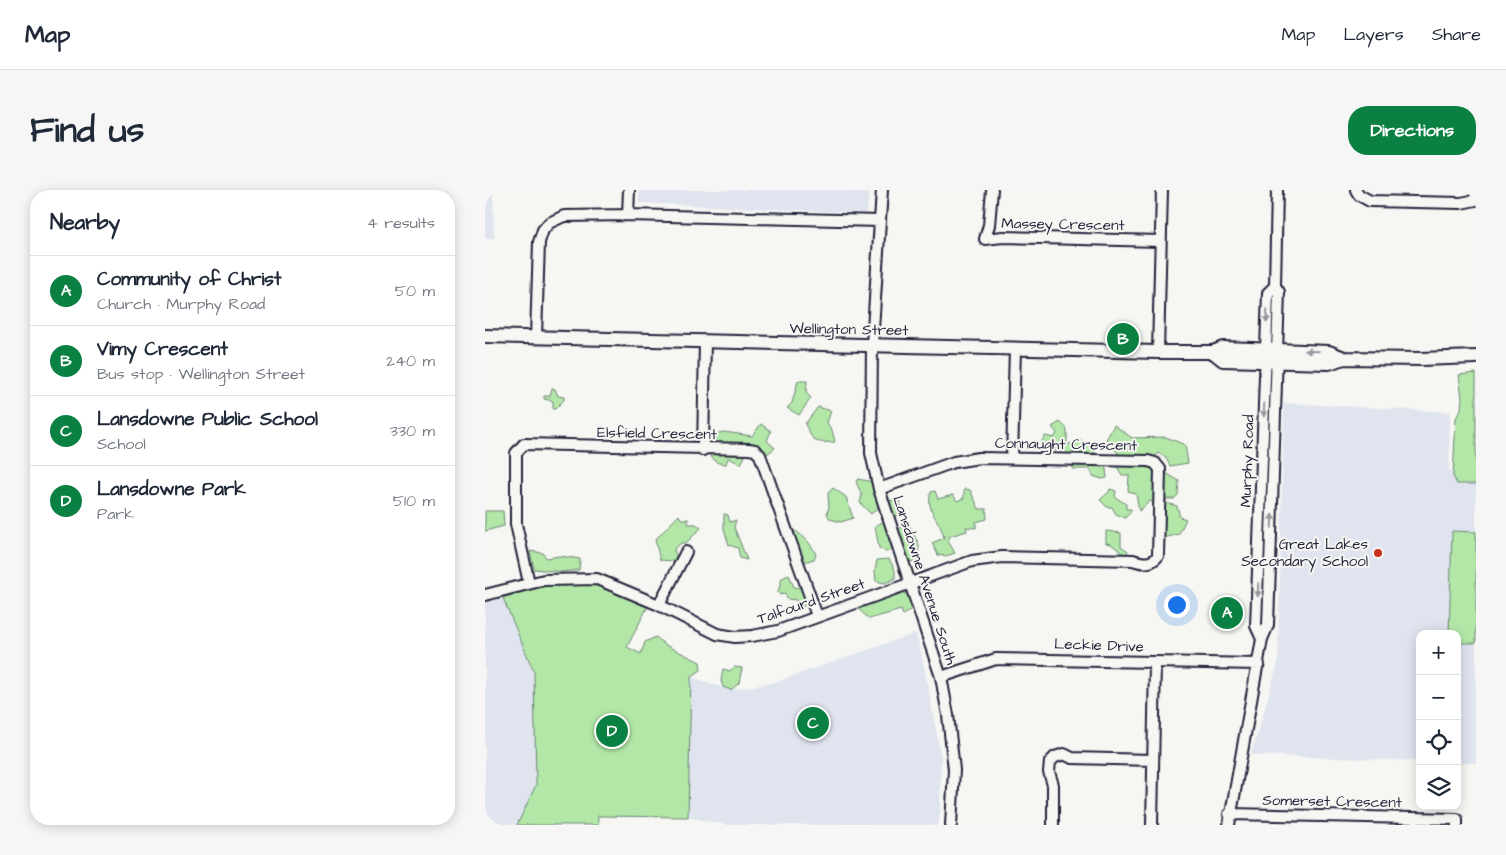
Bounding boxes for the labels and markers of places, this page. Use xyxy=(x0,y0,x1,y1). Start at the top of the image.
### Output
pin: B xyxy=(1107,320,1139,358)
place label: Great Lakes Secondary School xyxy=(1241,534,1368,573)
marker: Great Lakes Secondary School xyxy=(1372,547,1384,559)
pin: A xyxy=(1211,594,1243,632)
pin: C xyxy=(797,704,829,742)
pin: D xyxy=(596,712,628,750)

